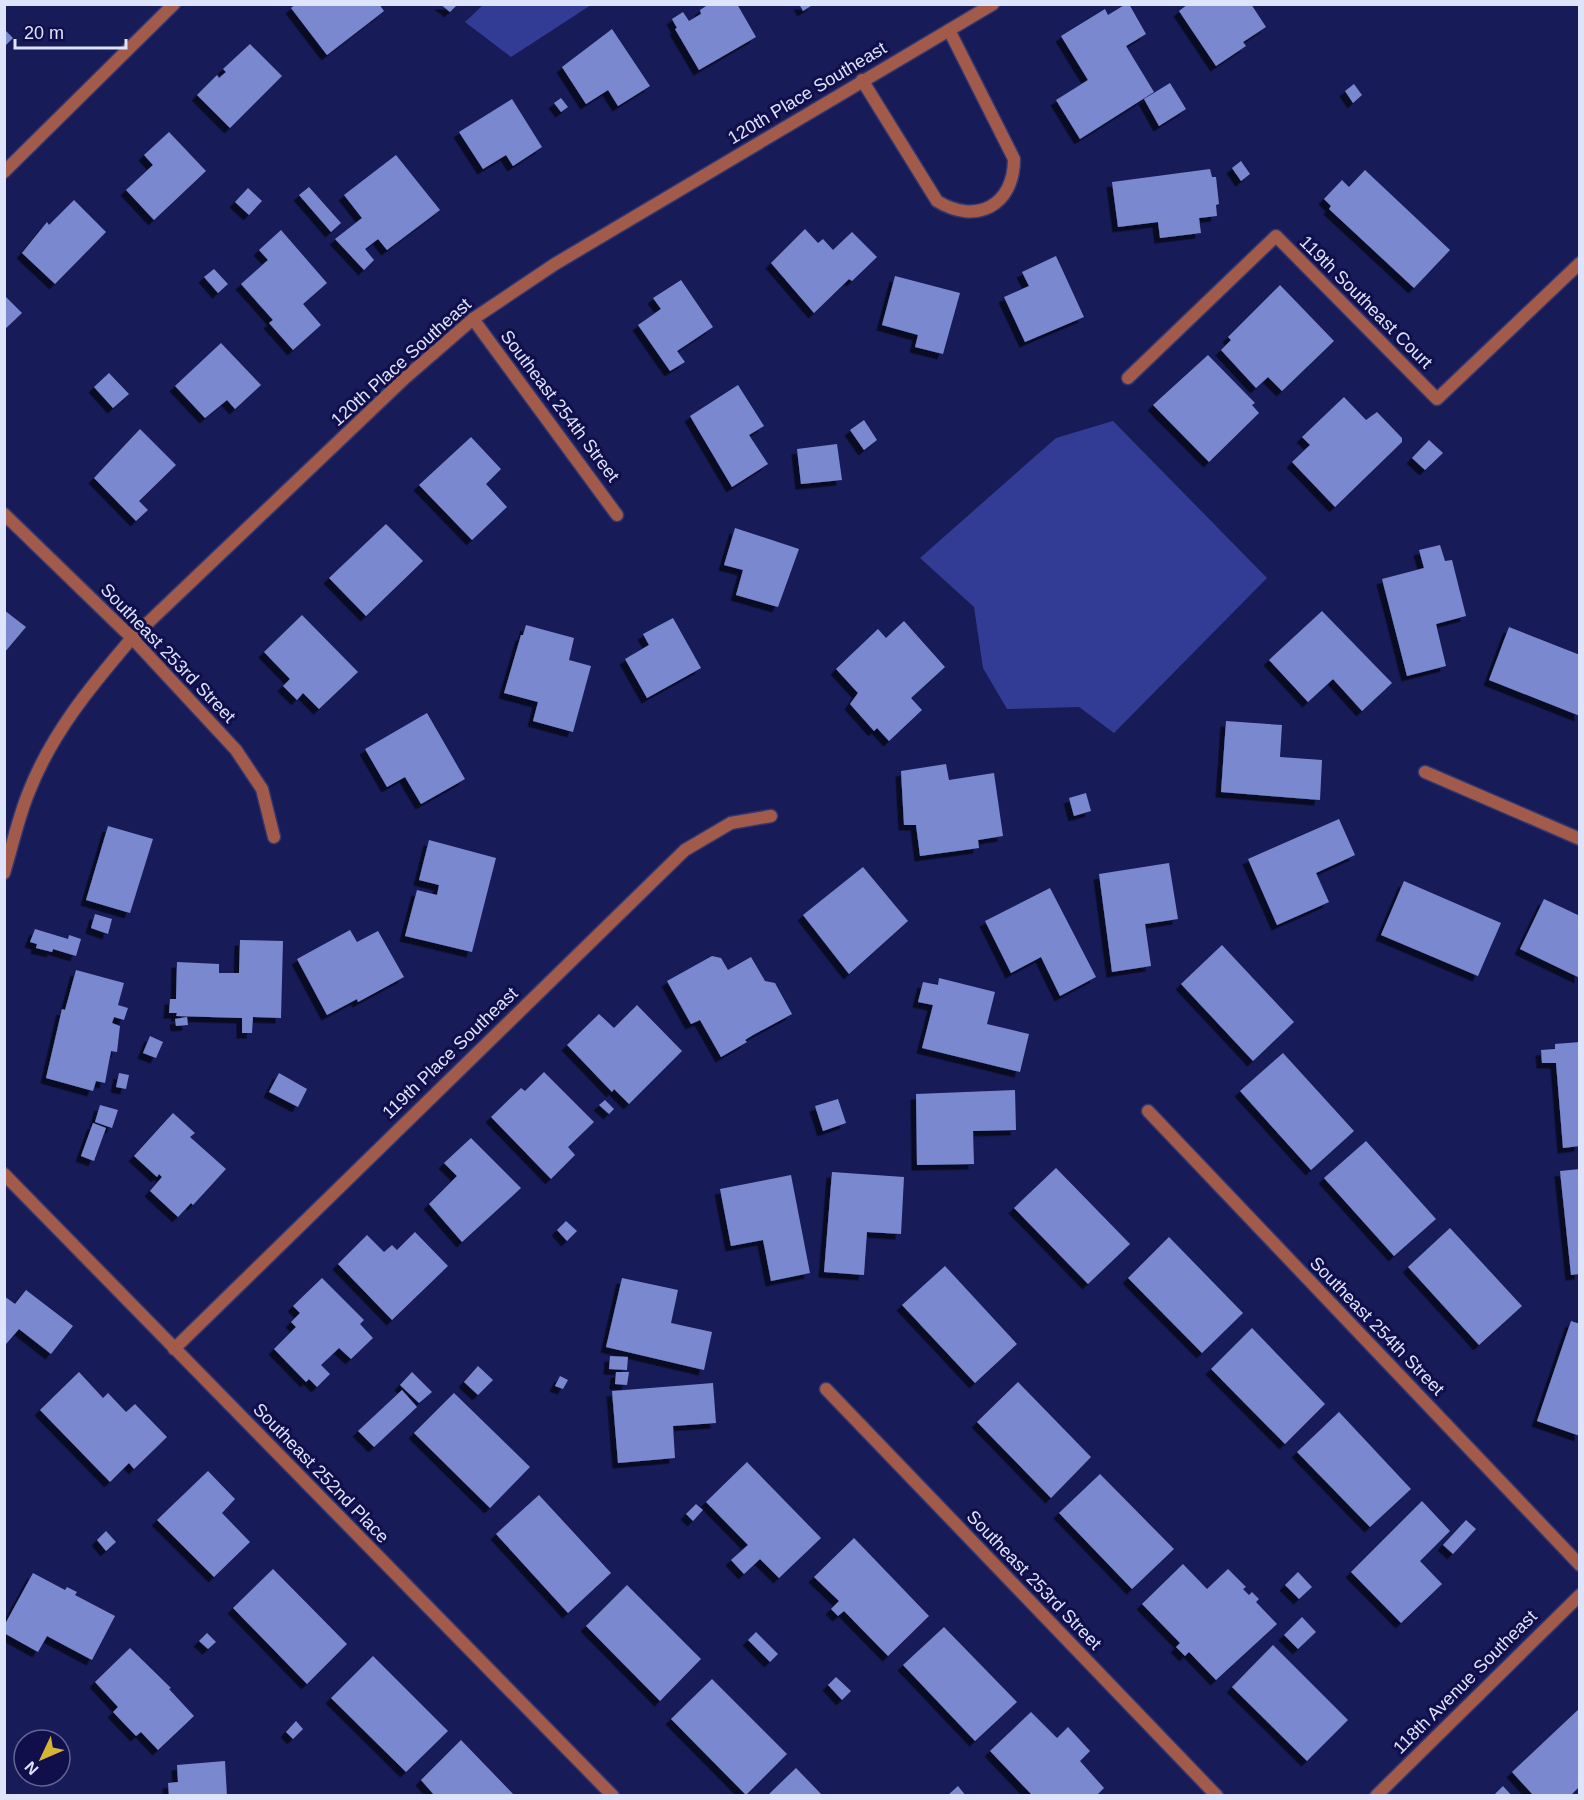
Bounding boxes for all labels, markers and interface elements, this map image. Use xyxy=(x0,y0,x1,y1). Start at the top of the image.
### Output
scale bar xyxy=(15,12,126,50)
text: 20 m xyxy=(24,23,64,43)
street label: 120th Place Southeast xyxy=(724,38,890,148)
street label: 119th Southeast Court xyxy=(1296,232,1436,372)
street label: 120th Place Southeast xyxy=(327,294,475,430)
street label: Southeast 254th Street xyxy=(497,326,623,486)
street label: Southeast 253rd Street xyxy=(97,579,239,727)
street label: 119th Place Southeast xyxy=(378,983,522,1123)
street label: Southeast 254th Street xyxy=(1306,1253,1448,1399)
street label: Southeast 252nd Place xyxy=(249,1399,393,1547)
street label: Southeast 253rd Street xyxy=(963,1506,1105,1654)
street label: 118th Avenue Southeast xyxy=(1389,1606,1541,1758)
north arrow xyxy=(12,1728,72,1788)
text: N xyxy=(21,1758,42,1778)

